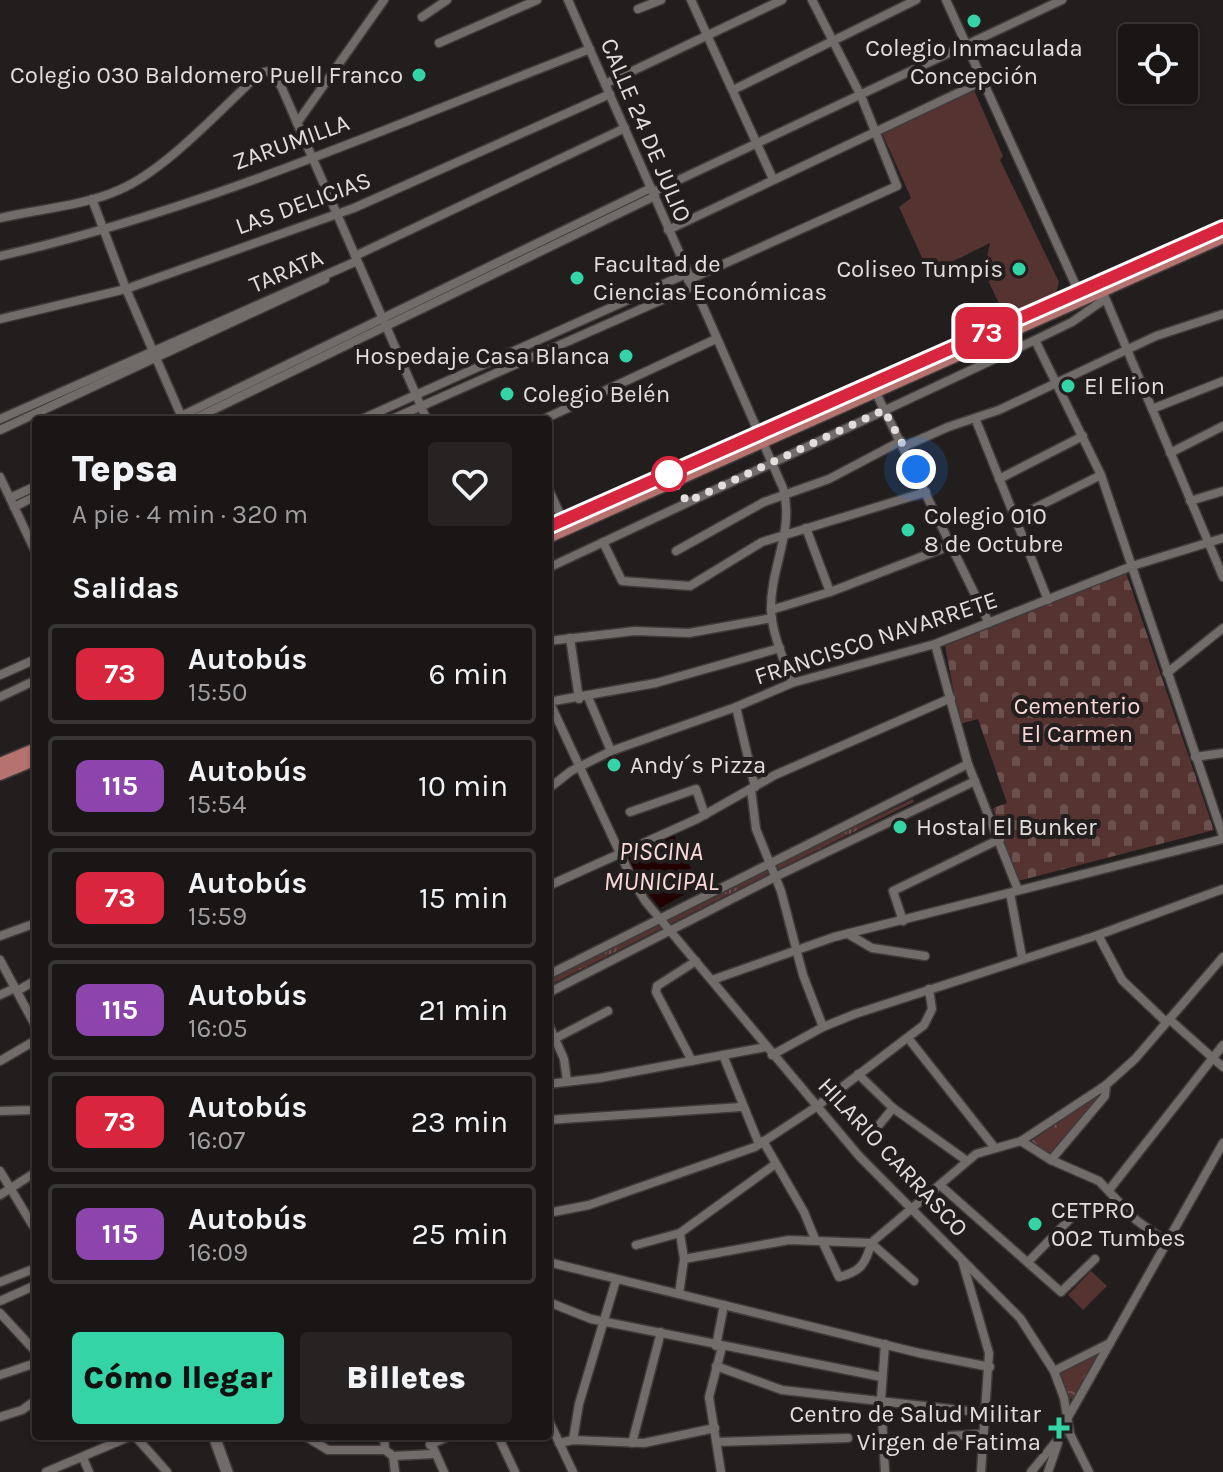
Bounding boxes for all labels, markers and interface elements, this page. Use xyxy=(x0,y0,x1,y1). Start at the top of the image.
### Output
marker: Colegio Inmaculada Concepción xyxy=(965,12,983,30)
map controls xyxy=(1118,24,1198,104)
button: locate xyxy=(1118,24,1198,104)
street label: CALLE 24 DE JULIO xyxy=(595,34,697,226)
place label: Colegio Inmaculada Concepción xyxy=(865,34,1083,90)
place label: Colegio 030 Baldomero Puell Franco xyxy=(10,61,403,89)
marker: Colegio 030 Baldomero Puell Franco xyxy=(410,66,428,84)
street label: ZARUMILLA xyxy=(229,108,353,176)
street label: LAS DELICIAS xyxy=(231,166,375,240)
street label: TARATA xyxy=(245,243,327,299)
place label: Facultad de Ciencias Económicas xyxy=(593,250,827,306)
place label: Coliseo Tumpis xyxy=(836,255,1003,283)
marker: Coliseo Tumpis xyxy=(1010,260,1028,278)
marker: Facultad de Ciencias Económicas xyxy=(568,269,586,287)
line badge: 73 xyxy=(951,307,1023,359)
text: 73 xyxy=(971,316,1003,349)
place label: Hospedaje Casa Blanca xyxy=(355,342,610,370)
marker: Hospedaje Casa Blanca xyxy=(617,347,635,365)
place label: El Elion xyxy=(1084,372,1165,400)
marker: El Elion xyxy=(1059,377,1077,395)
place label: Colegio Belén xyxy=(523,380,670,408)
marker: Colegio Belén xyxy=(498,385,516,403)
button: heart xyxy=(428,442,512,526)
text: Tepsa xyxy=(72,446,179,491)
your location xyxy=(896,449,936,489)
unlabelled marker xyxy=(652,457,686,491)
text: A pie · 4 min · 320 m xyxy=(72,499,308,530)
place label: Colegio 010 8 de Octubre xyxy=(924,502,1063,558)
marker: Colegio 010 8 de Octubre xyxy=(899,521,917,539)
text: Salidas xyxy=(72,570,179,606)
street label: FRANCISCO NAVARRETE xyxy=(751,585,1001,691)
text: Autobús xyxy=(188,641,307,677)
text: 6 min xyxy=(429,656,508,692)
text: 73 xyxy=(104,657,136,690)
text: 15:50 xyxy=(188,677,247,708)
park label: Cementerio El Carmen xyxy=(1014,692,1140,748)
place label: Andy´s Pizza xyxy=(630,751,766,779)
text: Autobús xyxy=(188,753,307,789)
marker: Andy´s Pizza xyxy=(605,756,623,774)
text: 10 min xyxy=(418,768,508,804)
text: 115 xyxy=(102,769,138,802)
text: 15:54 xyxy=(188,789,246,820)
place label: Hostal El Bunker xyxy=(916,813,1097,841)
marker: Hostal El Bunker xyxy=(891,818,909,836)
water label: PISCINA MUNICIPAL xyxy=(603,836,719,897)
text: Autobús xyxy=(188,865,307,901)
text: 15 min xyxy=(419,880,508,916)
text: 73 xyxy=(104,881,136,914)
text: 15:59 xyxy=(188,901,247,932)
text: Autobús xyxy=(188,977,307,1013)
text: 21 min xyxy=(418,992,508,1028)
text: 115 xyxy=(102,993,138,1026)
text: 16:05 xyxy=(188,1013,248,1044)
street label: HILARIO CARRASCO xyxy=(812,1072,974,1242)
text: Autobús xyxy=(188,1089,307,1125)
text: 23 min xyxy=(411,1104,508,1140)
text: 73 xyxy=(104,1105,136,1138)
text: 16:07 xyxy=(188,1125,245,1156)
place label: CETPRO 002 Tumbes xyxy=(1051,1196,1186,1252)
text: Autobús xyxy=(188,1201,307,1237)
marker: CETPRO 002 Tumbes xyxy=(1026,1215,1044,1233)
text: 25 min xyxy=(411,1216,508,1252)
text: 115 xyxy=(102,1217,138,1250)
text: 16:09 xyxy=(188,1237,248,1268)
button: Cómo llegar xyxy=(72,1332,284,1424)
button: Billetes xyxy=(300,1332,512,1424)
place label: Centro de Salud Militar Virgen de Fatima xyxy=(790,1400,1041,1456)
marker: Centro de Salud Militar Virgen de Fatima xyxy=(1048,1417,1070,1439)

